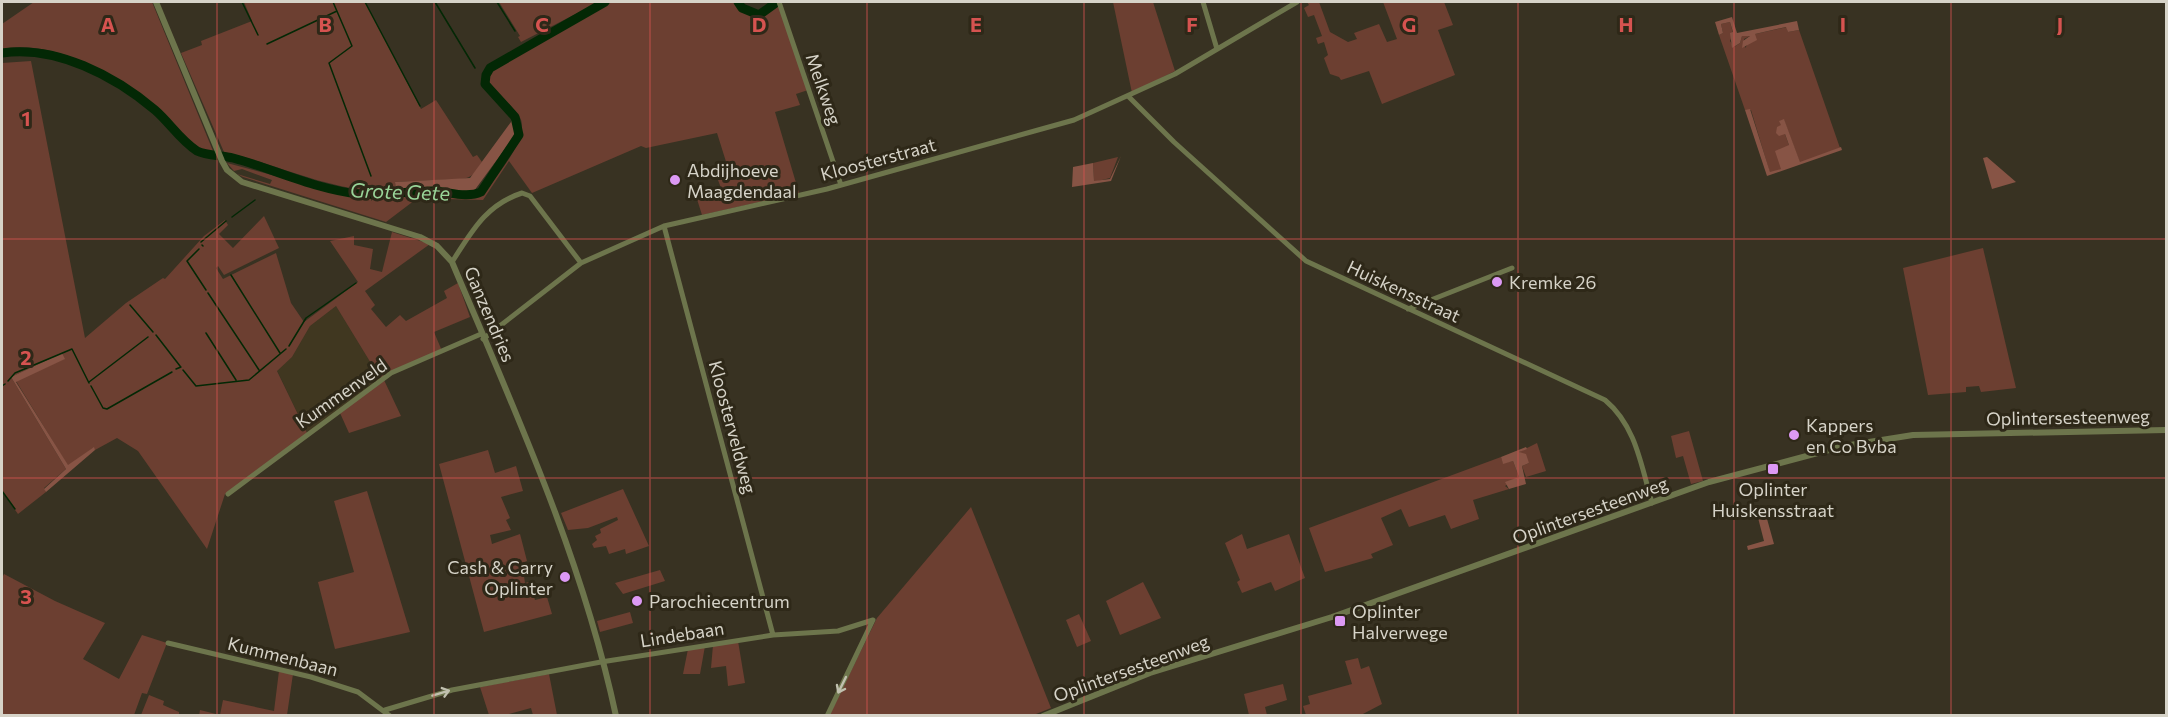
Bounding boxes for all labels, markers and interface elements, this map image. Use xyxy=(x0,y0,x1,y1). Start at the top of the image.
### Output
text: A xyxy=(101,12,115,36)
text: B xyxy=(318,12,332,36)
text: C xyxy=(535,12,549,36)
text: D xyxy=(752,12,766,36)
text: E xyxy=(970,12,982,36)
text: F xyxy=(1186,12,1198,36)
text: G xyxy=(1402,12,1416,36)
text: H xyxy=(1619,12,1634,36)
text: I xyxy=(1840,12,1846,36)
text: J xyxy=(2057,12,2063,36)
street label: Melkweg xyxy=(801,50,847,128)
text: 1 xyxy=(21,106,31,130)
street label: Kloosterstraat xyxy=(818,133,938,185)
place label: Abdijhoeve Maagdendaal xyxy=(687,159,797,202)
marker: Abdijhoeve Maagdendaal xyxy=(668,173,682,187)
water label: Grote Gete xyxy=(350,177,451,205)
street label: Huiskensstraat xyxy=(1344,255,1464,327)
street label: Ganzendries xyxy=(460,263,520,365)
place label: Kremke 26 xyxy=(1509,271,1596,293)
marker: Kremke 26 xyxy=(1490,275,1504,289)
text: 2 xyxy=(20,345,32,369)
street label: Kummenveld xyxy=(291,354,391,432)
street label: Kloosterveldweg xyxy=(705,358,761,496)
street label: Oplintersesteenweg xyxy=(1986,405,2150,429)
place label: Kappers en Co Bvba xyxy=(1806,414,1897,457)
marker: Kappers en Co Bvba xyxy=(1787,428,1801,442)
marker: Oplinter Huiskensstraat xyxy=(1766,462,1780,476)
street label: Oplintersesteenweg xyxy=(1509,472,1671,548)
place label: Oplinter Huiskensstraat xyxy=(1712,478,1834,521)
place label: Cash & Carry Oplinter xyxy=(447,556,553,599)
marker: Cash & Carry Oplinter xyxy=(558,570,572,584)
text: 3 xyxy=(20,584,32,608)
place label: Parochiecentrum xyxy=(649,590,790,612)
marker: Parochiecentrum xyxy=(630,594,644,608)
place label: Oplinter Halverwege xyxy=(1352,600,1448,643)
marker: Oplinter Halverwege xyxy=(1333,614,1347,628)
street label: Lindebaan xyxy=(638,616,726,652)
street label: Oplintersesteenweg xyxy=(1050,630,1212,706)
street label: Kummenbaan xyxy=(226,632,340,680)
one-way arrow xyxy=(836,676,848,694)
one-way arrow xyxy=(431,687,450,698)

